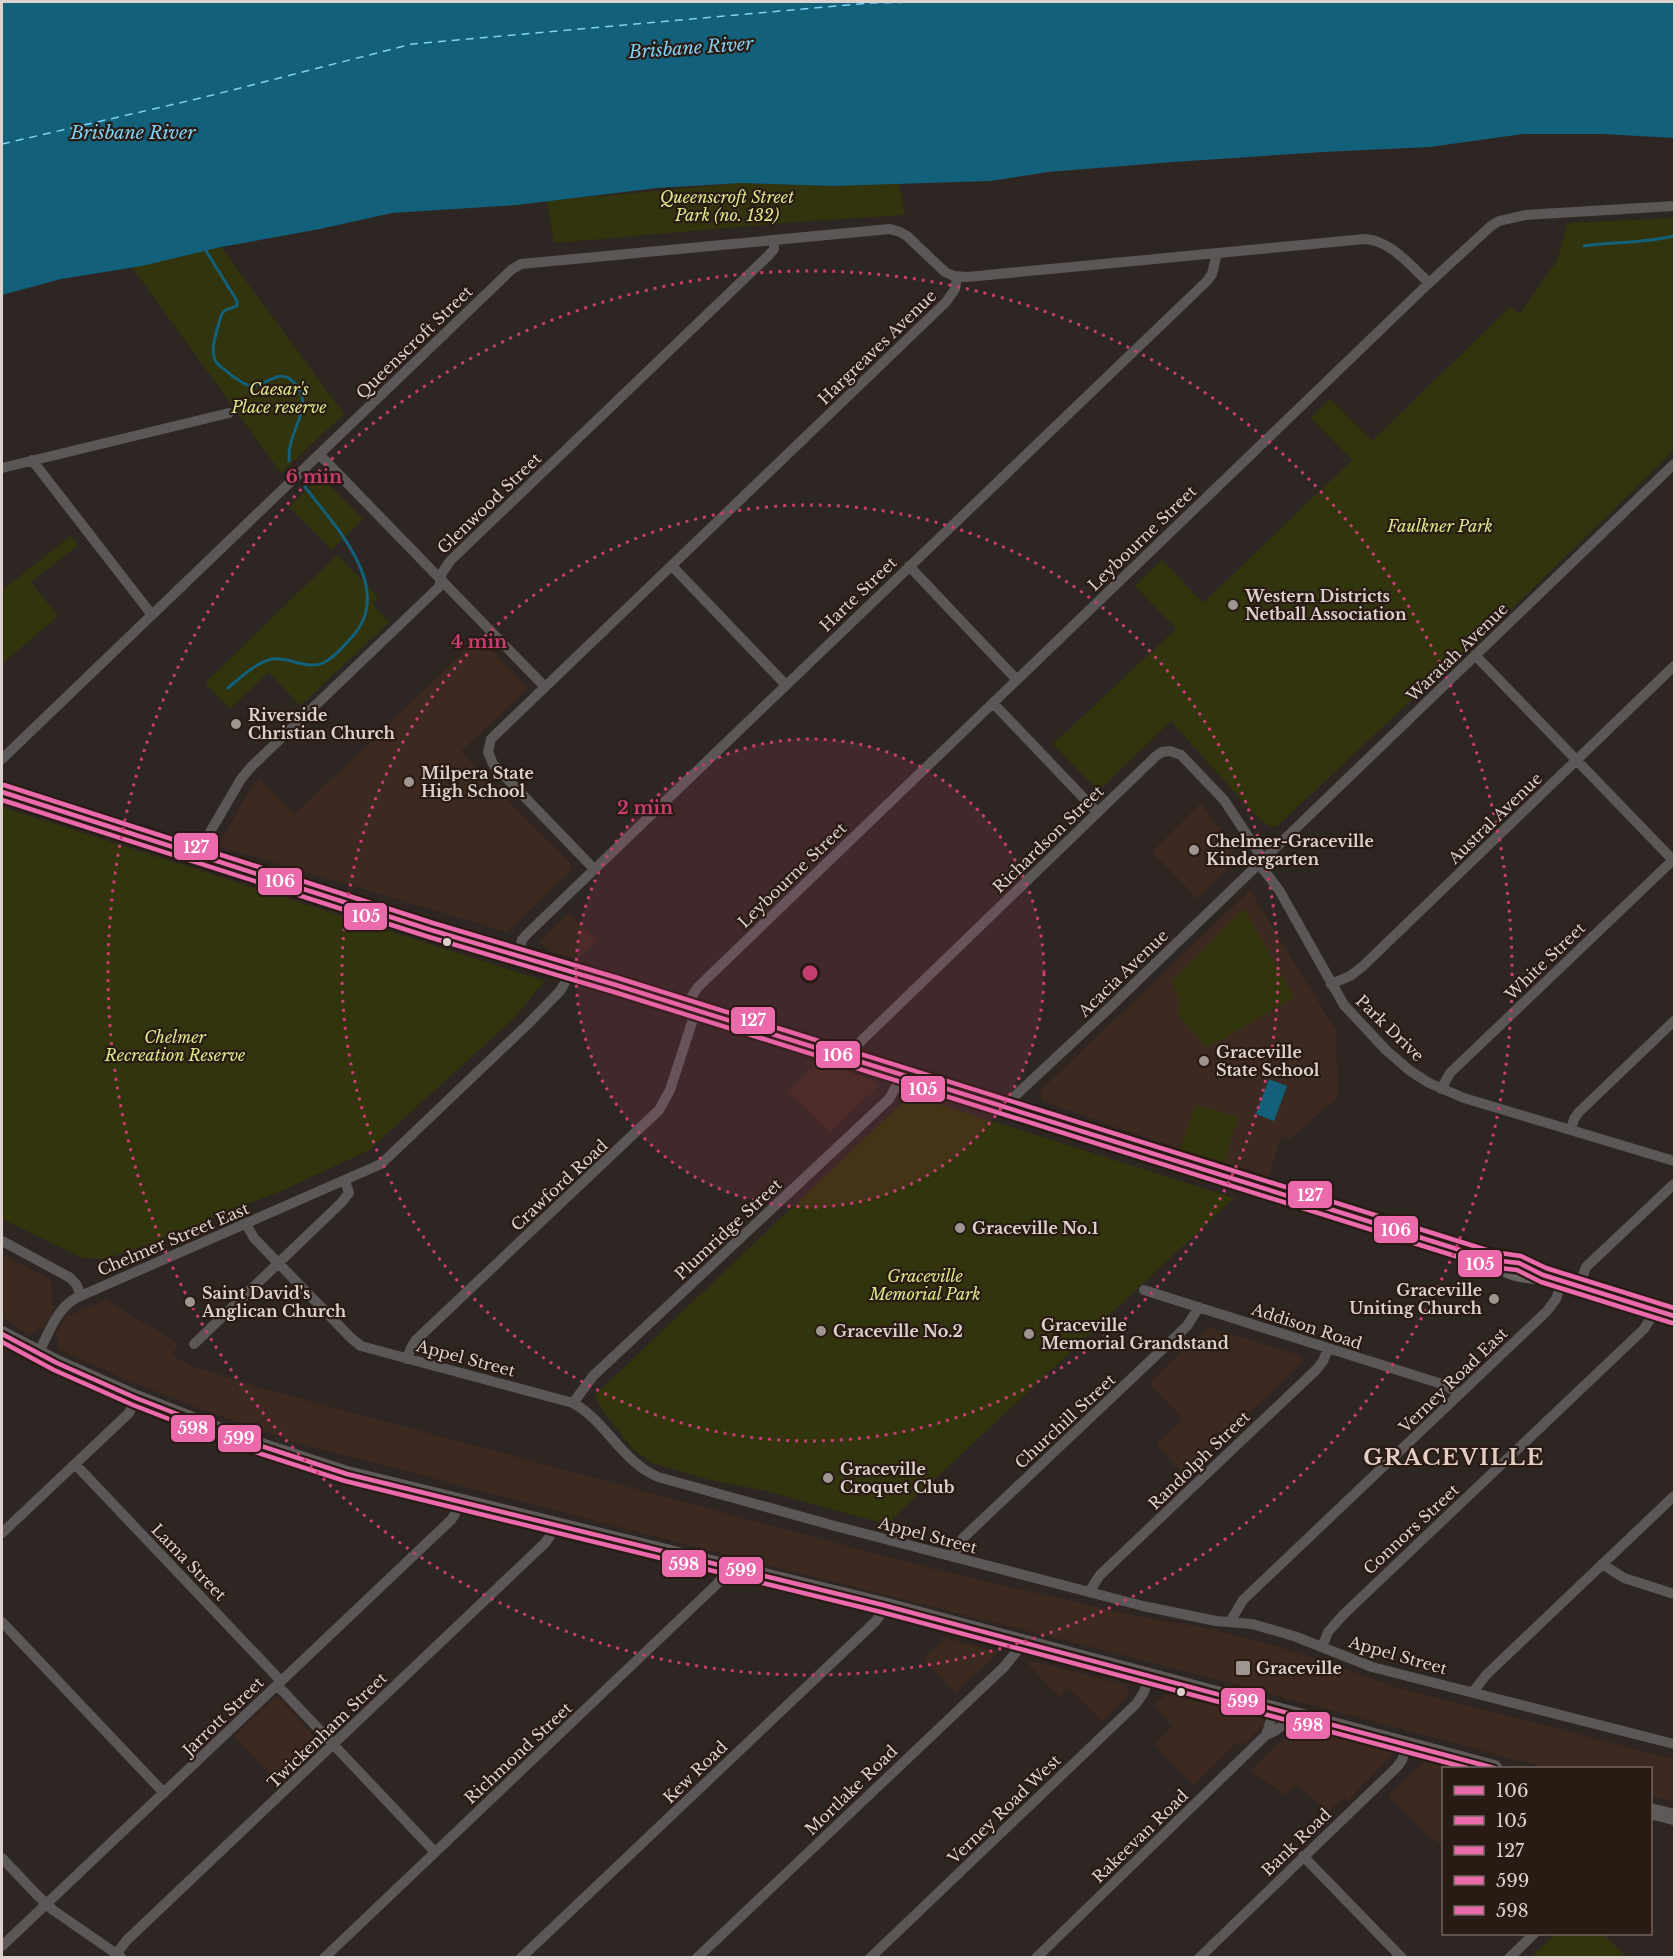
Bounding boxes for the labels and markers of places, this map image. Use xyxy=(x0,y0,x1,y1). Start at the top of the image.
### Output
place label: Western Districts Netball Association xyxy=(1244,586,1407,624)
marker: Western Districts Netball Association xyxy=(1226,598,1240,612)
place label: Riverside Christian Church xyxy=(248,705,396,743)
marker: Riverside Christian Church xyxy=(229,717,243,731)
place label: Milpera State High School xyxy=(421,763,534,801)
marker: Milpera State High School xyxy=(402,775,416,789)
place label: Chelmer-Graceville Kindergarten xyxy=(1206,831,1374,869)
marker: Chelmer-Graceville Kindergarten xyxy=(1187,843,1201,857)
unlabelled marker xyxy=(441,936,453,948)
centre of rings xyxy=(800,963,820,983)
place label: Graceville State School xyxy=(1216,1042,1320,1080)
marker: Graceville State School xyxy=(1197,1054,1211,1068)
place label: Graceville No.1 xyxy=(972,1218,1098,1238)
marker: Graceville No.1 xyxy=(953,1221,967,1235)
place label: Graceville Uniting Church xyxy=(1349,1280,1483,1318)
place label: Saint David's Anglican Church xyxy=(201,1283,347,1321)
marker: Graceville Uniting Church xyxy=(1487,1292,1501,1306)
marker: Saint David's Anglican Church xyxy=(183,1295,197,1309)
place label: Graceville Memorial Grandstand xyxy=(1041,1315,1229,1353)
place label: Graceville No.2 xyxy=(833,1321,963,1341)
marker: Graceville No.2 xyxy=(814,1324,828,1338)
marker: Graceville Memorial Grandstand xyxy=(1022,1327,1036,1341)
place label: Graceville Croquet Club xyxy=(840,1459,955,1497)
marker: Graceville Croquet Club xyxy=(821,1471,835,1485)
place label: Graceville xyxy=(1256,1658,1342,1678)
marker: Graceville xyxy=(1234,1659,1252,1677)
unlabelled marker xyxy=(1175,1686,1187,1698)

